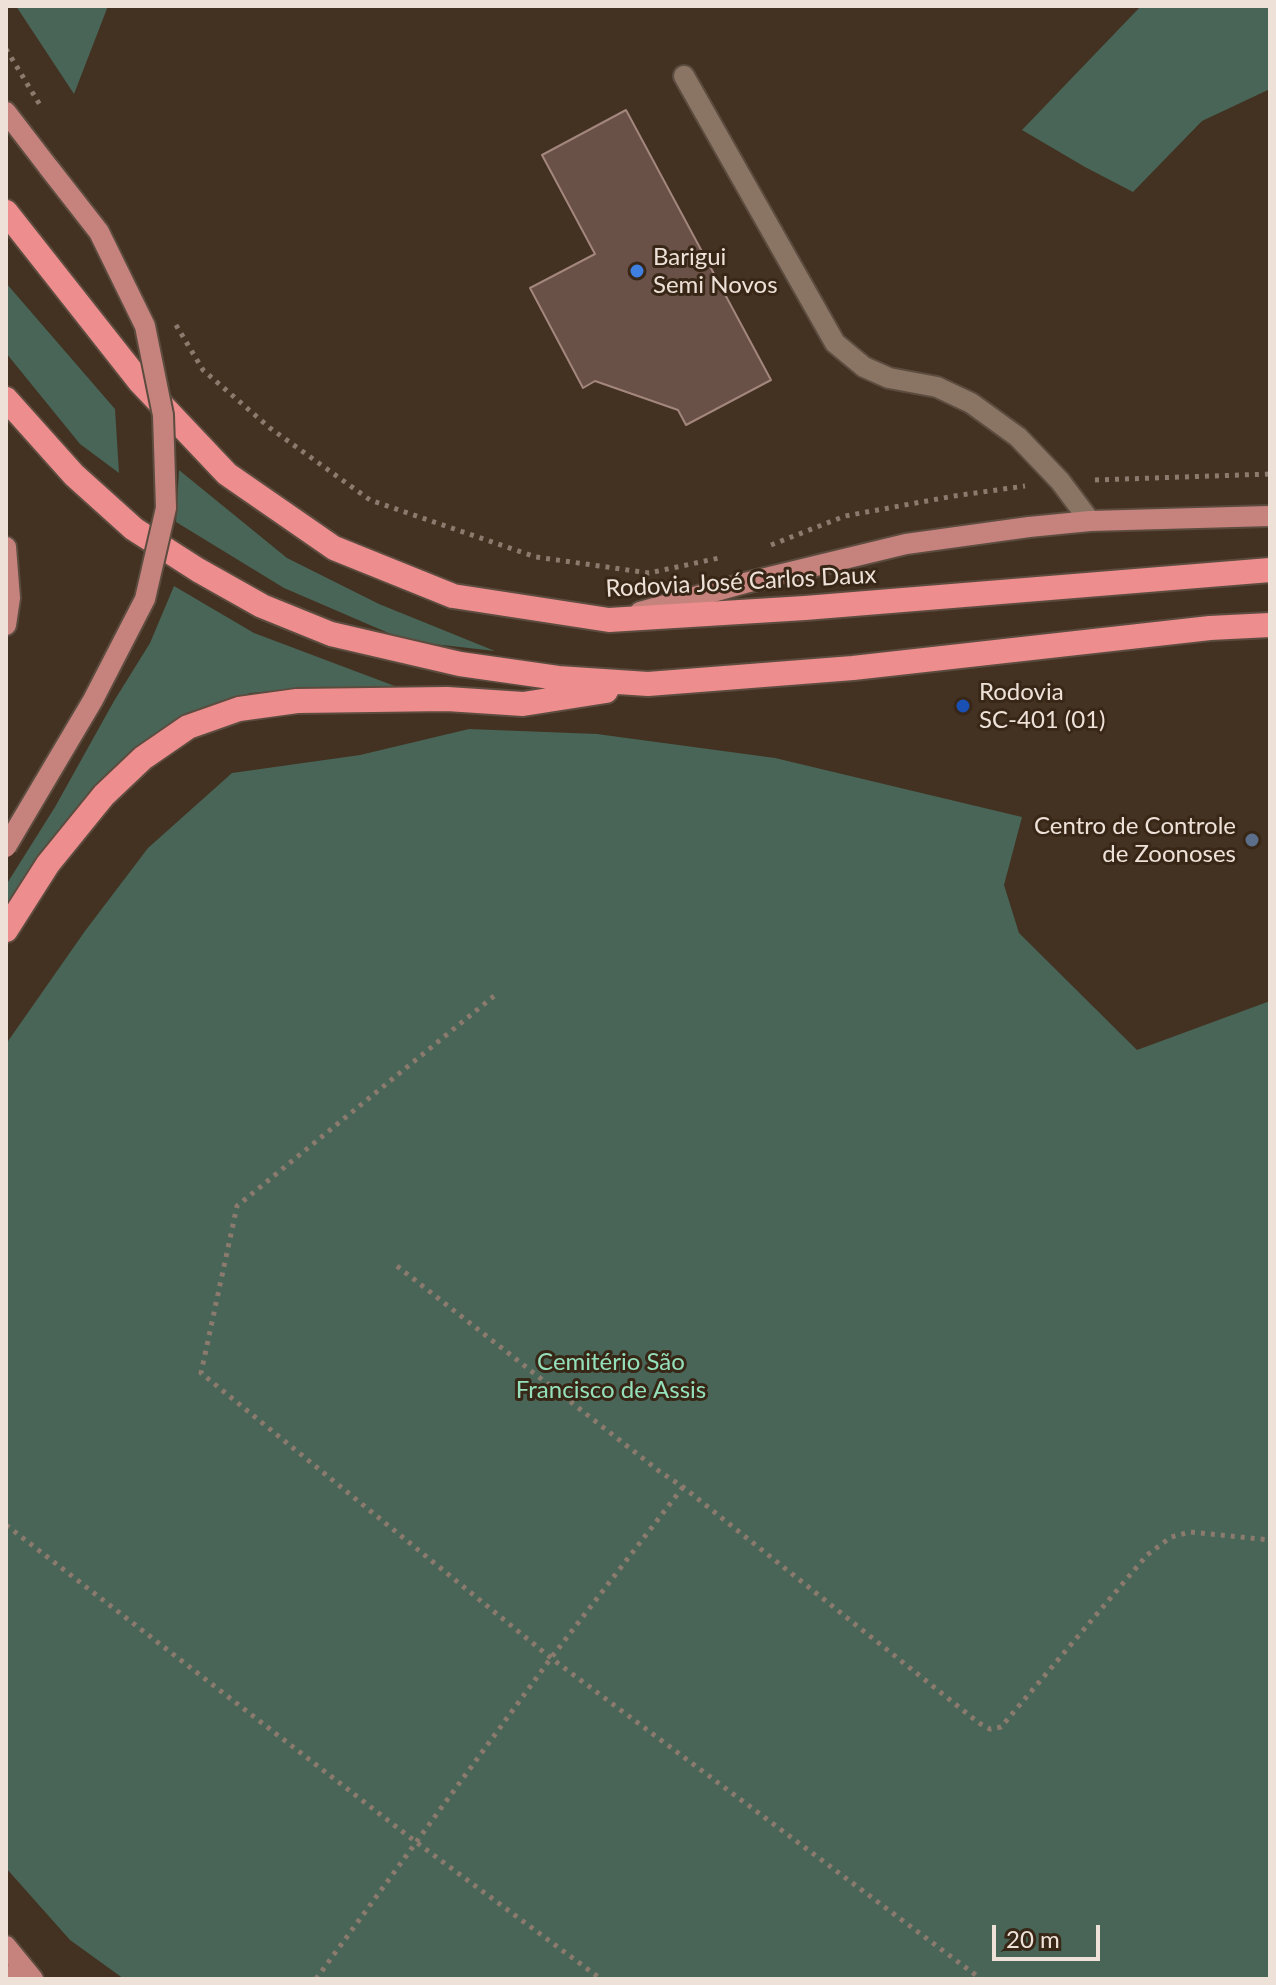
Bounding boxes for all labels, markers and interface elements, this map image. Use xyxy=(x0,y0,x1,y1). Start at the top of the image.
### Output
place label: Barigui Semi Novos xyxy=(653,243,778,299)
marker: Barigui Semi Novos xyxy=(628,262,646,280)
street label: Rodovia José Carlos Daux xyxy=(605,561,877,603)
place label: Rodovia SC-401 (01) xyxy=(979,678,1106,734)
marker: Rodovia SC-401 (01) xyxy=(954,697,972,715)
place label: Centro de Controle de Zoonoses xyxy=(1034,812,1236,868)
marker: Centro de Controle de Zoonoses xyxy=(1243,831,1261,849)
park label: Cemitério São Francisco de Assis xyxy=(516,1348,706,1404)
scale bar xyxy=(996,1909,1104,1959)
text: 20 m xyxy=(1006,1924,1060,1953)

